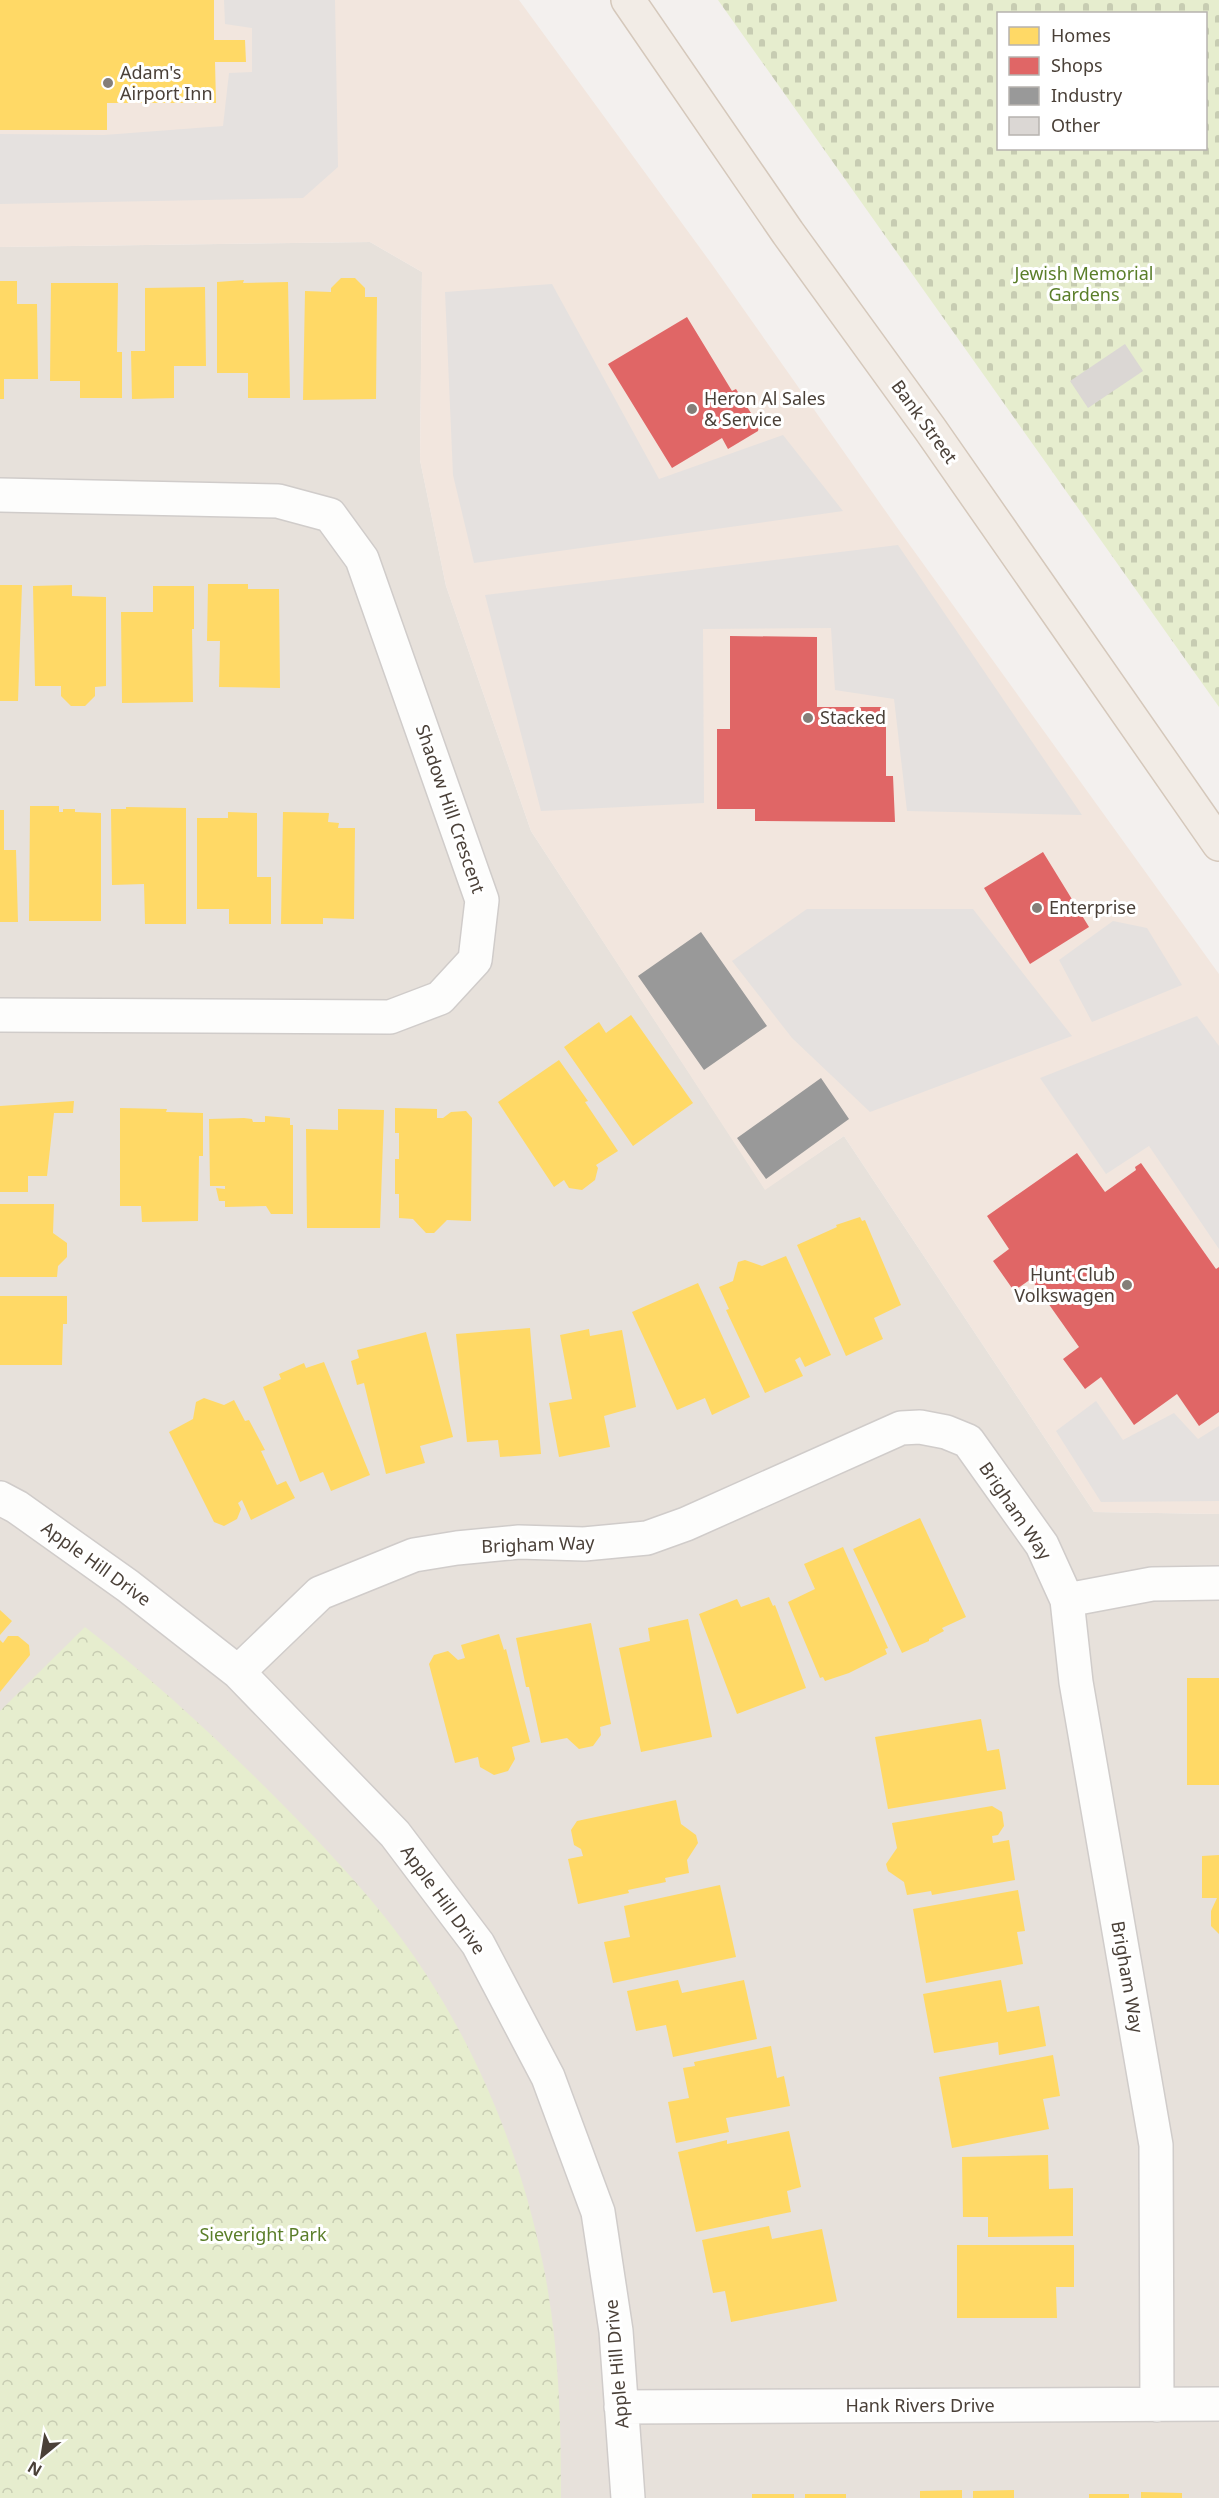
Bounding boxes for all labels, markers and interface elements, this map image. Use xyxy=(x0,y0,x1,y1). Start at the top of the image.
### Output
legend xyxy=(997,12,1207,150)
text: Homes xyxy=(1051,23,1111,47)
text: Shops xyxy=(1051,53,1103,77)
place label: Adam's Airport Inn xyxy=(120,60,213,105)
marker: Adam's Airport Inn xyxy=(101,76,115,90)
text: Industry xyxy=(1051,83,1123,107)
text: Other xyxy=(1051,113,1101,137)
park label: Jewish Memorial Gardens xyxy=(1013,261,1153,306)
street label: Bank Street xyxy=(886,375,963,468)
place label: Heron Al Sales & Service xyxy=(704,386,825,431)
marker: Heron Al Sales & Service xyxy=(685,402,699,416)
place label: Stacked xyxy=(820,705,886,729)
marker: Stacked xyxy=(801,711,815,725)
street label: Shadow Hill Crescent xyxy=(411,721,491,897)
place label: Enterprise xyxy=(1049,895,1136,919)
marker: Enterprise xyxy=(1030,901,1044,915)
place label: Hunt Club Volkswagen xyxy=(1014,1262,1115,1307)
marker: Hunt Club Volkswagen xyxy=(1120,1278,1134,1292)
street label: Brigham Way xyxy=(974,1457,1058,1565)
street label: Apple Hill Drive xyxy=(37,1515,156,1611)
street label: Brigham Way xyxy=(481,1530,596,1558)
street label: Apple Hill Drive xyxy=(396,1840,492,1959)
street label: Brigham Way xyxy=(1106,1919,1150,2035)
park label: Sieveright Park xyxy=(199,2222,327,2246)
street label: Apple Hill Drive xyxy=(598,2298,634,2430)
street label: Hank Rivers Drive xyxy=(845,2393,995,2417)
north arrow xyxy=(12,2426,72,2486)
text: N xyxy=(23,2456,46,2482)

